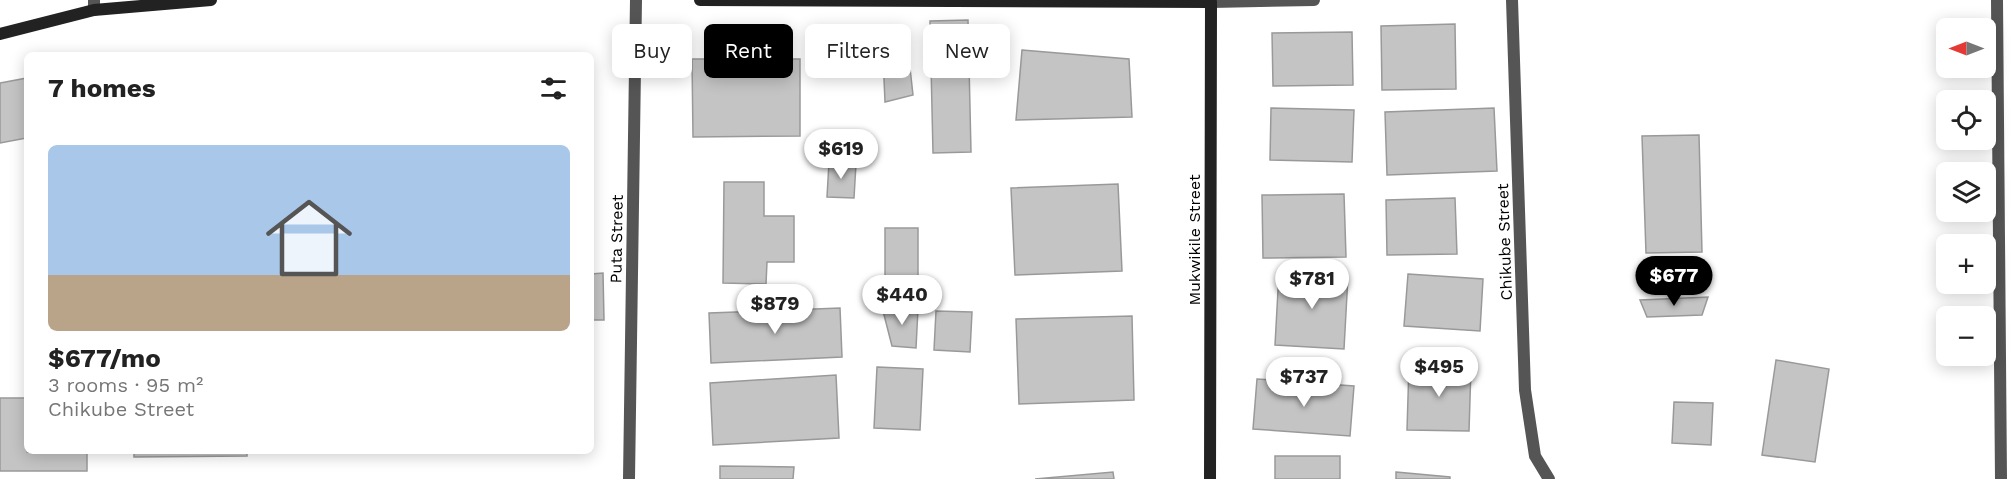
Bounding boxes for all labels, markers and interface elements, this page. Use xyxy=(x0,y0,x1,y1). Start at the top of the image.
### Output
north arrow xyxy=(1936,18,1996,78)
map controls xyxy=(1936,18,1996,366)
chip: Buy xyxy=(612,24,692,78)
chip: Rent xyxy=(704,24,793,78)
chip: Filters xyxy=(805,24,911,78)
chip: New xyxy=(923,24,1010,78)
icon: filters xyxy=(537,72,570,105)
text: 7 homes xyxy=(48,73,156,103)
button: locate xyxy=(1936,90,1996,150)
pin: $619 xyxy=(805,129,877,180)
text: $619 xyxy=(818,136,864,160)
button: layers xyxy=(1936,162,1996,222)
street label: Mukwikile Street xyxy=(1185,174,1204,306)
street label: Chikube Street xyxy=(1493,183,1516,301)
icon: home xyxy=(255,184,363,292)
street label: Puta Street xyxy=(606,194,627,283)
button: + xyxy=(1936,234,1996,294)
pin: $677 xyxy=(1638,256,1710,307)
pin: $781 xyxy=(1276,259,1348,310)
text: $677 xyxy=(1649,263,1699,287)
text: $781 xyxy=(1289,266,1335,290)
pin: $440 xyxy=(866,275,938,326)
text: $440 xyxy=(876,282,928,306)
pin: $879 xyxy=(739,284,811,335)
text: $879 xyxy=(750,291,800,315)
button: − xyxy=(1936,306,1996,366)
text: $677/mo xyxy=(48,343,161,373)
pin: $495 xyxy=(1403,347,1475,398)
text: $495 xyxy=(1414,354,1464,378)
pin: $737 xyxy=(1268,357,1340,408)
text: $737 xyxy=(1280,364,1328,388)
text: 3 rooms · 95 m² xyxy=(48,373,203,397)
text: Chikube Street xyxy=(48,397,194,421)

